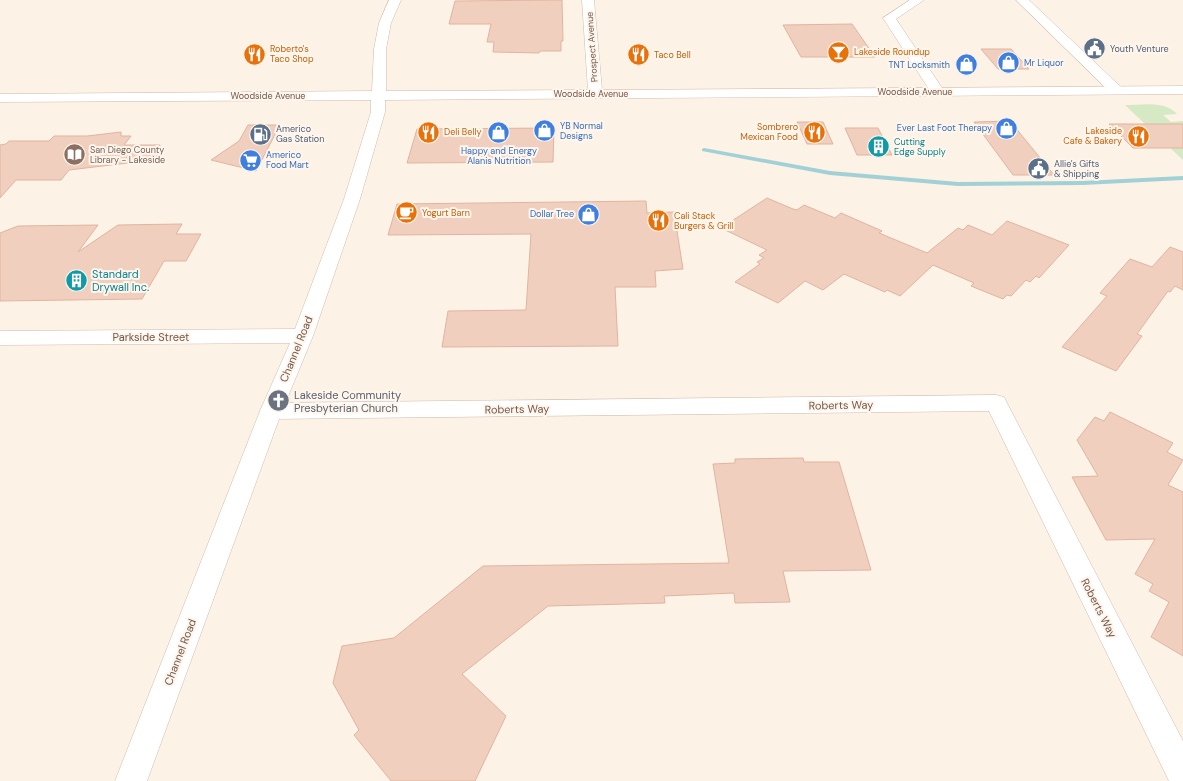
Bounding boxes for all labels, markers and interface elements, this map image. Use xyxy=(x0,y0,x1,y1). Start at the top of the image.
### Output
street label: Prospect Avenue xyxy=(584,11,600,83)
public building icon: Youth Venture xyxy=(1081,36,1107,62)
bar icon: Lakeside Roundup xyxy=(826,39,852,65)
restaurant icon: Roberto's Taco Shop xyxy=(242,41,268,67)
restaurant icon: Taco Bell xyxy=(626,42,652,68)
place label: Roberto's Taco Shop xyxy=(270,43,314,65)
place label: Youth Venture xyxy=(1110,43,1169,55)
place label: Lakeside Roundup xyxy=(854,46,930,58)
place label: Taco Bell xyxy=(654,49,691,61)
shop icon: Mr Liquor xyxy=(995,50,1021,76)
shop icon: TNT Locksmith xyxy=(953,52,979,78)
place label: Mr Liquor xyxy=(1024,57,1064,69)
place label: TNT Locksmith xyxy=(889,59,950,71)
street label: Woodside Avenue xyxy=(878,86,952,98)
street label: Woodside Avenue xyxy=(554,88,628,100)
street label: Woodside Avenue xyxy=(231,90,305,102)
shop icon: Ever Last Foot Therapy xyxy=(994,115,1020,141)
shop icon: YB Normal Designs xyxy=(531,118,557,144)
restaurant icon: Deli Belly xyxy=(415,119,441,145)
shop icon: Happy and Energy Alanis Nutrition xyxy=(486,119,512,145)
restaurant icon: Sombrero Mexican Food xyxy=(801,119,827,145)
place label: YB Normal Designs xyxy=(560,120,603,142)
fuel station icon: Americo Gas Station xyxy=(247,121,273,147)
place label: Sombrero Mexican Food xyxy=(740,121,798,143)
place label: Ever Last Foot Therapy xyxy=(897,122,992,134)
place label: Americo Gas Station xyxy=(276,123,324,145)
restaurant icon: Lakeside Cafe & Bakery xyxy=(1125,123,1151,149)
place label: Lakeside Cafe & Bakery xyxy=(1063,125,1122,147)
place label: Deli Belly xyxy=(444,126,481,138)
building icon: Cutting Edge Supply xyxy=(866,134,892,160)
place label: Cutting Edge Supply xyxy=(894,136,946,158)
library icon: San Diego County Library - Lakeside xyxy=(62,142,88,168)
place label: San Diego County Library - Lakeside xyxy=(90,144,165,166)
place label: Happy and Energy Alanis Nutrition xyxy=(461,145,537,167)
supermarket icon: Americo Food Mart xyxy=(237,147,263,173)
place label: Americo Food Mart xyxy=(266,149,309,171)
public building icon: Allie's Gifts & Shipping xyxy=(1025,156,1051,182)
place label: Allie's Gifts & Shipping xyxy=(1054,158,1100,180)
cafe icon: Yogurt Barn xyxy=(394,200,420,226)
shop icon: Dollar Tree xyxy=(576,201,602,227)
place label: Yogurt Barn xyxy=(422,207,470,219)
place label: Dollar Tree xyxy=(530,208,574,220)
restaurant icon: Cali Stack Burgers & Grill xyxy=(645,208,671,234)
place label: Cali Stack Burgers & Grill xyxy=(674,210,733,232)
building icon: Standard Drywall Inc. xyxy=(64,267,90,293)
place label: Standard Drywall Inc. xyxy=(92,267,149,294)
street label: Channel Road xyxy=(276,314,316,384)
street label: Parkside Street xyxy=(113,330,189,344)
church icon: Lakeside Community Presbyterian Church xyxy=(265,388,291,414)
place label: Lakeside Community Presbyterian Church xyxy=(294,388,401,415)
street label: Roberts Way xyxy=(809,397,873,413)
street label: Roberts Way xyxy=(485,401,549,417)
street label: Roberts Way xyxy=(1078,576,1120,640)
street label: Channel Road xyxy=(161,617,199,687)

